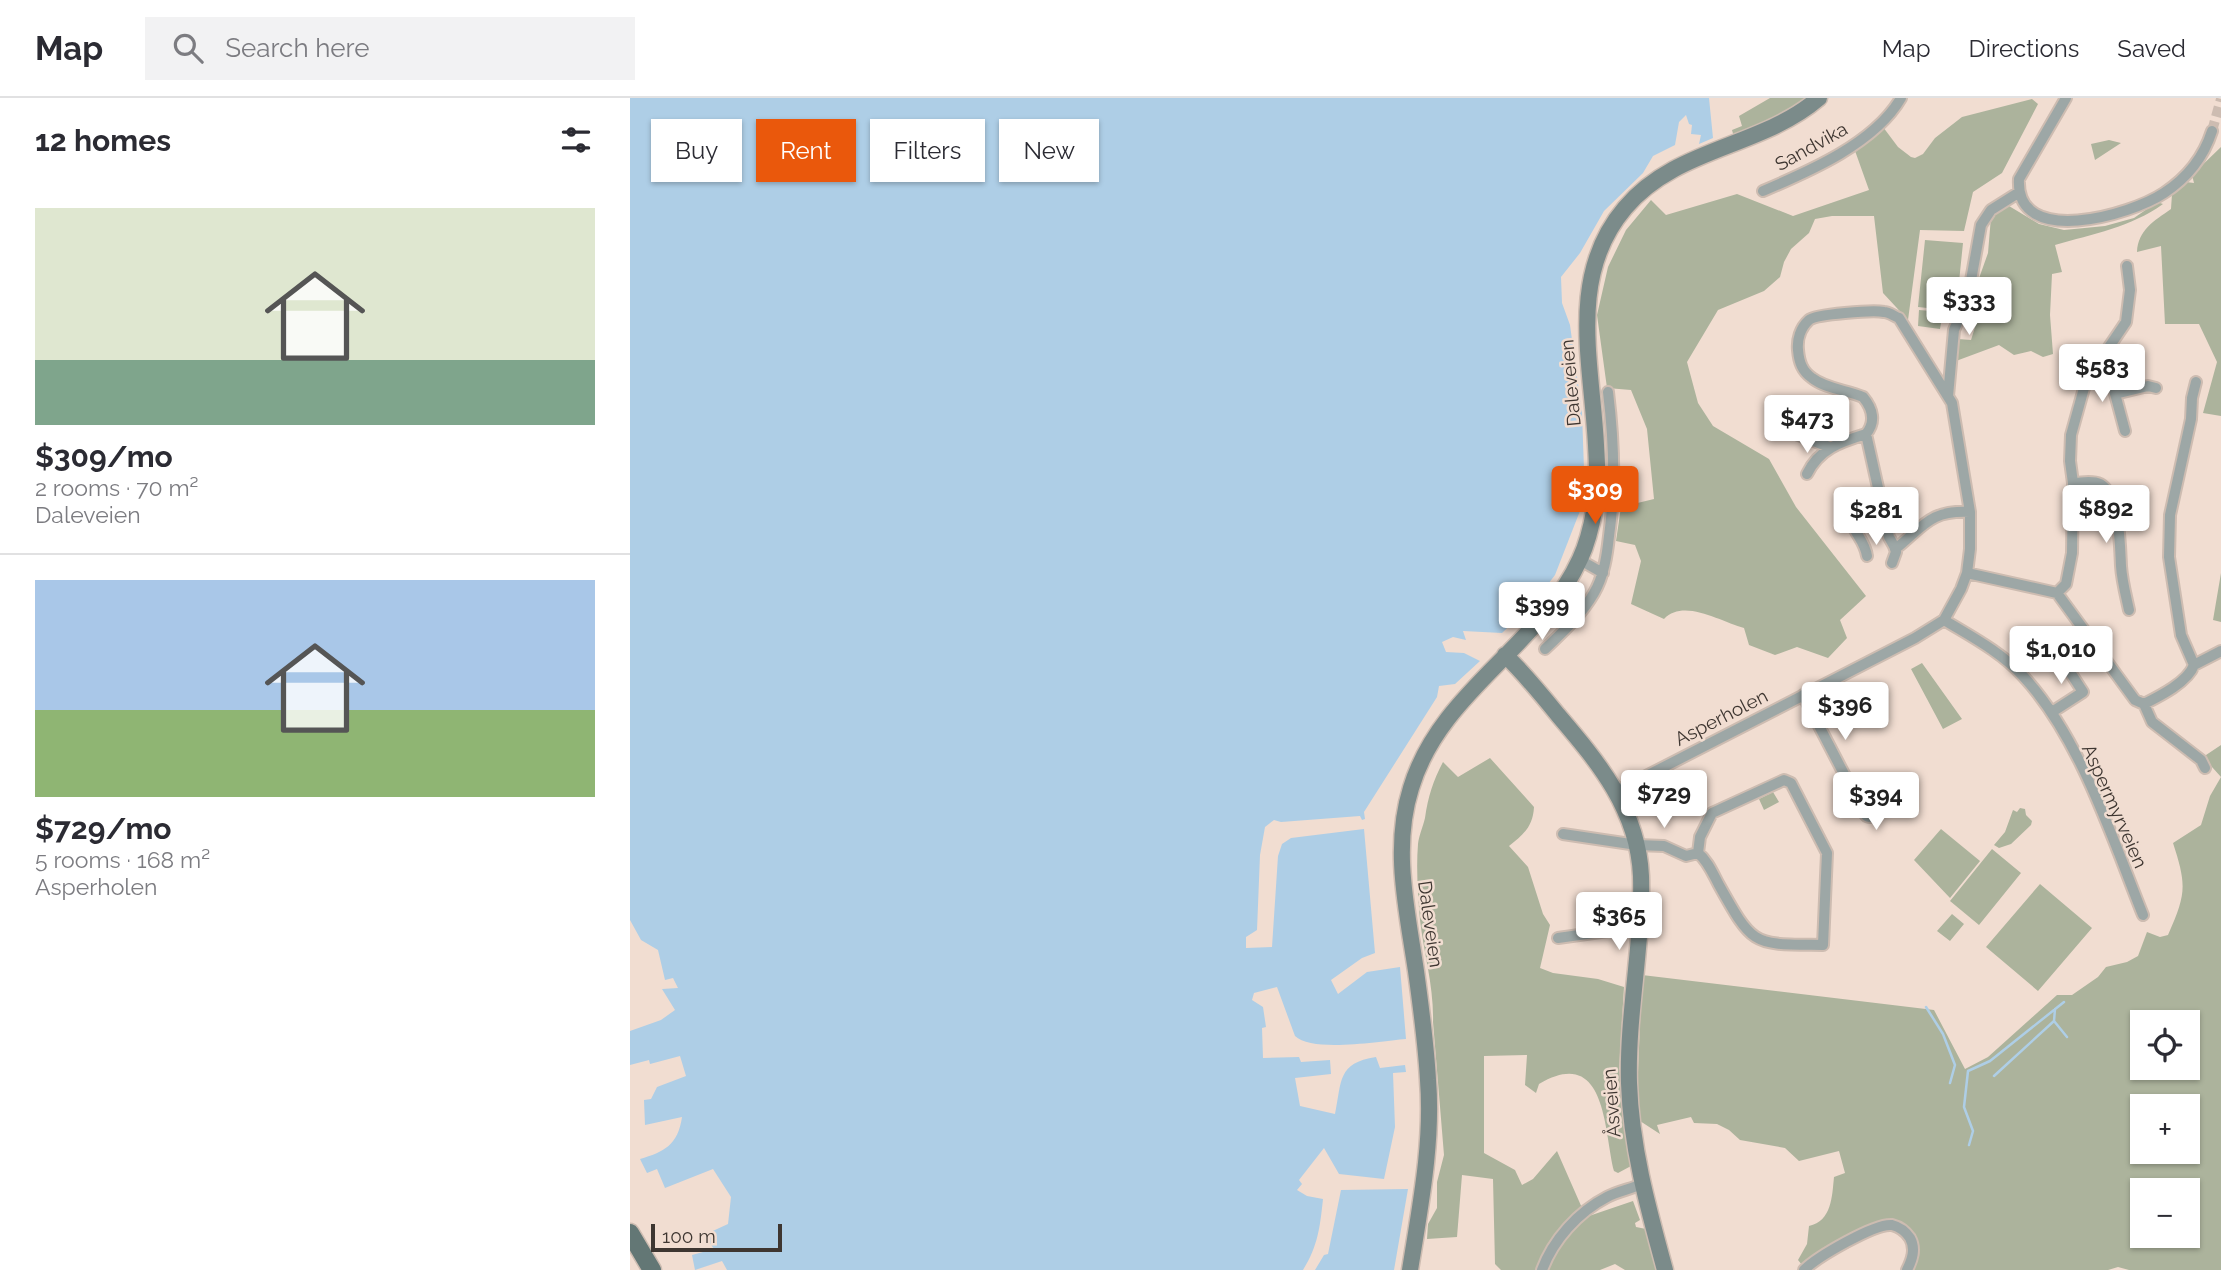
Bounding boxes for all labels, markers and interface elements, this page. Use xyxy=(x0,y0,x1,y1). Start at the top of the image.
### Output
search box xyxy=(145,17,635,80)
text: Map xyxy=(35,29,103,68)
icon: search xyxy=(169,29,207,67)
text: Search here xyxy=(225,33,370,63)
text: Map xyxy=(1882,34,1931,63)
text: Directions xyxy=(1969,34,2079,63)
text: Saved xyxy=(2117,34,2186,63)
street label: Sandvika xyxy=(1771,117,1851,175)
chip: Buy xyxy=(651,119,742,182)
chip: Rent xyxy=(756,119,856,182)
chip: Filters xyxy=(870,119,985,182)
chip: New xyxy=(999,119,1099,182)
icon: filters xyxy=(557,121,595,159)
text: 12 homes xyxy=(35,123,171,158)
icon: home xyxy=(252,253,378,379)
pin: $333 xyxy=(1928,278,2010,337)
text: $333 xyxy=(1943,286,1995,313)
street label: Daleveien xyxy=(1555,339,1585,427)
pin: $583 xyxy=(2061,344,2143,404)
text: $583 xyxy=(2075,353,2129,380)
pin: $473 xyxy=(1766,396,1848,455)
text: $473 xyxy=(1780,404,1834,431)
text: $309/mo xyxy=(35,439,173,474)
pin: $309 xyxy=(1554,466,1636,526)
text: 2 rooms · 70 m² xyxy=(35,474,198,501)
text: $309 xyxy=(1568,475,1622,502)
pin: $892 xyxy=(2065,486,2147,545)
pin: $281 xyxy=(1835,488,1917,547)
text: $892 xyxy=(2079,494,2134,521)
text: $281 xyxy=(1850,496,1902,523)
text: Daleveien xyxy=(35,501,141,528)
pin: $399 xyxy=(1501,582,1583,642)
text: $399 xyxy=(1515,591,1569,618)
icon: home xyxy=(252,625,378,751)
pin: $1,010 xyxy=(2004,626,2118,686)
text: $1,010 xyxy=(2026,635,2096,662)
pin: $396 xyxy=(1804,682,1886,742)
street label: Asperholen xyxy=(1671,684,1771,750)
text: $396 xyxy=(1818,691,1872,718)
street label: Aspermyrveien xyxy=(2078,741,2152,871)
pin: $729 xyxy=(1623,770,1705,830)
pin: $394 xyxy=(1835,772,1917,832)
text: $729 xyxy=(1637,779,1691,806)
text: $394 xyxy=(1849,781,1903,808)
text: $729/mo xyxy=(35,811,172,846)
text: 5 rooms · 168 m² xyxy=(35,846,210,873)
text: Asperholen xyxy=(35,873,158,900)
street label: Daleveien xyxy=(1414,879,1448,969)
pin: $365 xyxy=(1578,892,1660,952)
text: $365 xyxy=(1592,901,1646,928)
map controls xyxy=(2130,1010,2200,1248)
button: locate xyxy=(2130,1010,2200,1080)
street label: Åsveien xyxy=(1598,1068,1624,1138)
button: + xyxy=(2130,1094,2200,1164)
button: − xyxy=(2130,1178,2200,1248)
scale bar xyxy=(651,1221,782,1253)
text: 100 m xyxy=(662,1225,716,1247)

